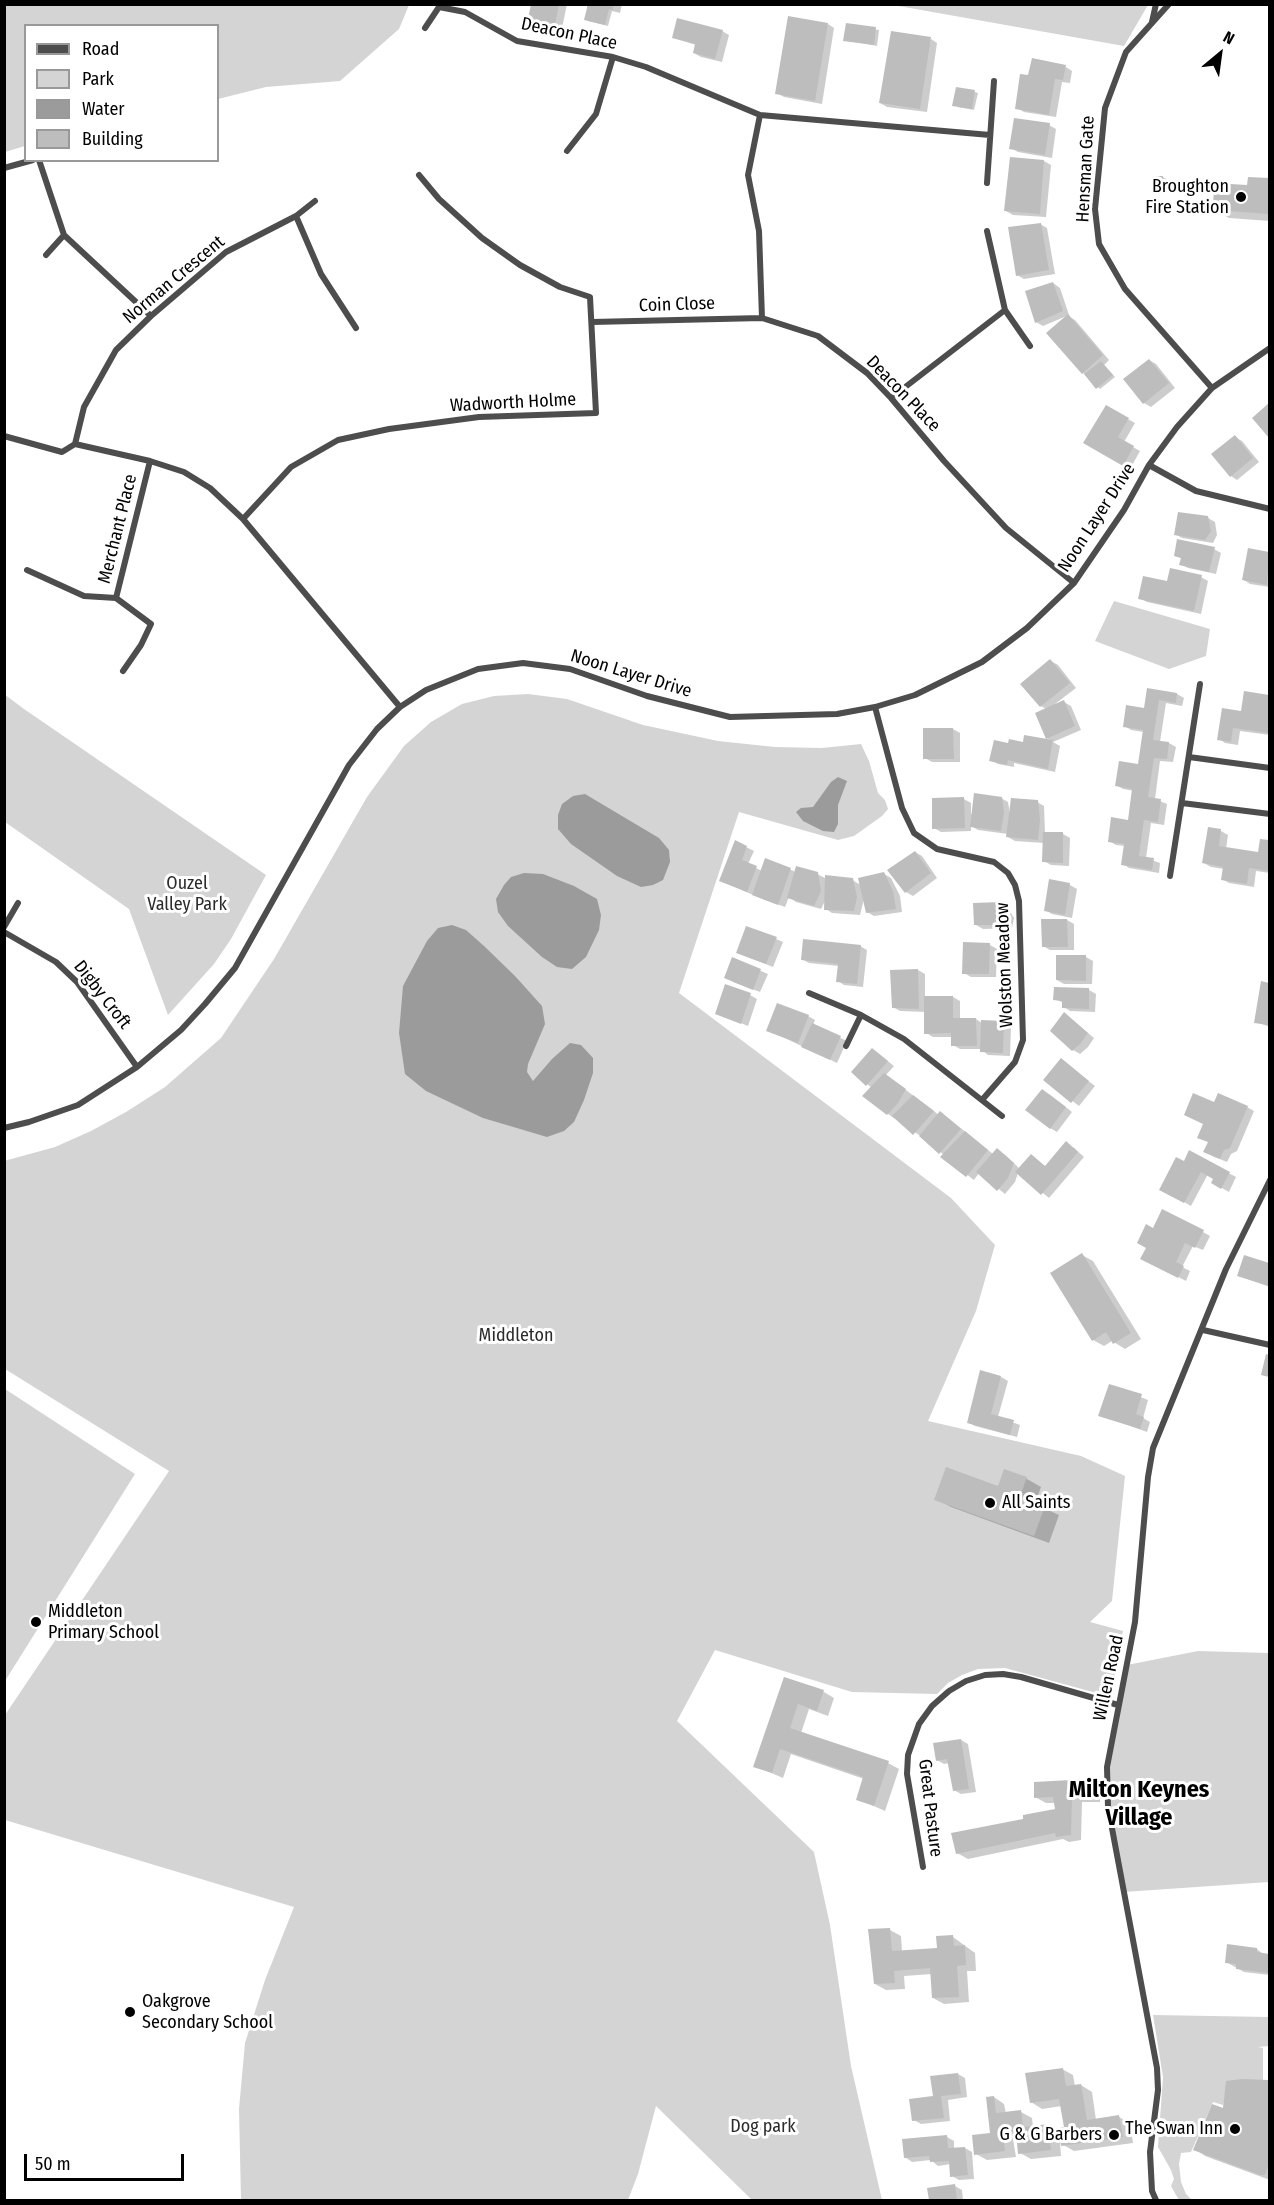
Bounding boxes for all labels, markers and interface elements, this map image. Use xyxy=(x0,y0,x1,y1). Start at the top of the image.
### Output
street label: Deacon Place xyxy=(519,13,619,55)
legend xyxy=(24,24,219,162)
north arrow xyxy=(1190,24,1250,84)
text: N xyxy=(1220,27,1238,48)
text: Road xyxy=(82,38,119,60)
text: Park xyxy=(82,68,114,90)
text: Water xyxy=(82,98,125,120)
street label: Hensman Gate xyxy=(1072,115,1100,223)
text: Building xyxy=(82,128,143,150)
place label: Broughton Fire Station xyxy=(1145,176,1229,219)
marker: Broughton Fire Station xyxy=(1234,190,1248,204)
street label: Norman Crescent xyxy=(119,231,229,329)
street label: Coin Close xyxy=(639,293,715,317)
street label: Deacon Place xyxy=(861,351,945,437)
street label: Wadworth Holme xyxy=(449,389,577,417)
street label: Noon Layer Drive xyxy=(1054,460,1140,576)
street label: Merchant Place xyxy=(94,472,142,586)
street label: Noon Layer Drive xyxy=(568,645,694,703)
park label: Ouzel Valley Park xyxy=(147,873,227,916)
street label: Wolston Meadow xyxy=(992,902,1018,1028)
street label: Digby Croft xyxy=(69,957,135,1033)
park label: Middleton xyxy=(479,1325,553,1347)
place label: All Saints xyxy=(1002,1492,1071,1514)
marker: All Saints xyxy=(983,1496,997,1510)
place label: Middleton Primary School xyxy=(48,1601,159,1644)
marker: Middleton Primary School xyxy=(29,1615,43,1629)
street label: Willen Road xyxy=(1089,1633,1129,1723)
street label: Great Pasture xyxy=(913,1758,947,1858)
district label: Milton Keynes Village xyxy=(1069,1776,1209,1832)
place label: Oakgrove Secondary School xyxy=(142,1991,273,2034)
marker: Oakgrove Secondary School xyxy=(123,2005,137,2019)
park label: Dog park xyxy=(730,2116,796,2138)
place label: The Swan Inn xyxy=(1125,2118,1223,2140)
marker: The Swan Inn xyxy=(1228,2122,1242,2136)
place label: G & G Barbers xyxy=(1000,2124,1102,2146)
marker: G & G Barbers xyxy=(1107,2128,1121,2142)
scale bar xyxy=(27,2142,188,2180)
text: 50 m xyxy=(35,2153,71,2175)

